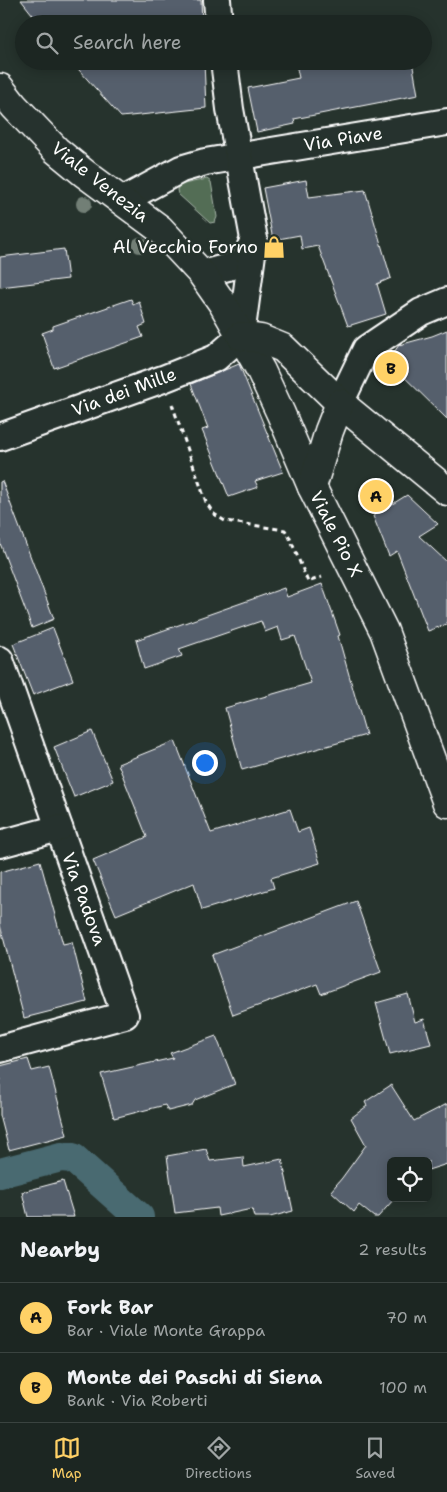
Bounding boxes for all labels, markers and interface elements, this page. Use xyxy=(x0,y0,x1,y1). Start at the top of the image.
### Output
search box xyxy=(15,15,432,70)
icon: search xyxy=(33,29,61,57)
text: Search here xyxy=(73,30,182,55)
street label: Via Piave xyxy=(302,121,384,157)
street label: Viale Venezia xyxy=(46,136,154,228)
shop icon: Al Vecchio Forno xyxy=(261,234,287,260)
place label: Al Vecchio Forno xyxy=(113,235,258,259)
pin: B xyxy=(375,349,407,387)
street label: Via dei Mille xyxy=(68,362,180,422)
pin: A xyxy=(360,477,392,515)
street label: Viale Pio X xyxy=(304,487,368,581)
your location xyxy=(192,750,218,776)
street label: Via Padova xyxy=(56,849,112,949)
map controls xyxy=(387,1157,432,1202)
button: locate xyxy=(387,1157,432,1202)
text: Nearby xyxy=(20,1236,100,1264)
text: 2 results xyxy=(358,1239,427,1260)
text: Fork Bar xyxy=(67,1295,153,1320)
text: A xyxy=(30,1307,42,1328)
text: 70 m xyxy=(386,1307,427,1328)
text: Bar · Viale Monte Grappa xyxy=(67,1320,265,1341)
text: Monte dei Paschi di Siena xyxy=(67,1365,322,1390)
text: B xyxy=(31,1377,41,1398)
text: 100 m xyxy=(379,1377,427,1398)
text: Bank · Via Roberti xyxy=(67,1390,208,1411)
tab: Map xyxy=(52,1434,82,1482)
tab: Directions xyxy=(185,1434,252,1482)
tab: Saved xyxy=(356,1434,395,1482)

